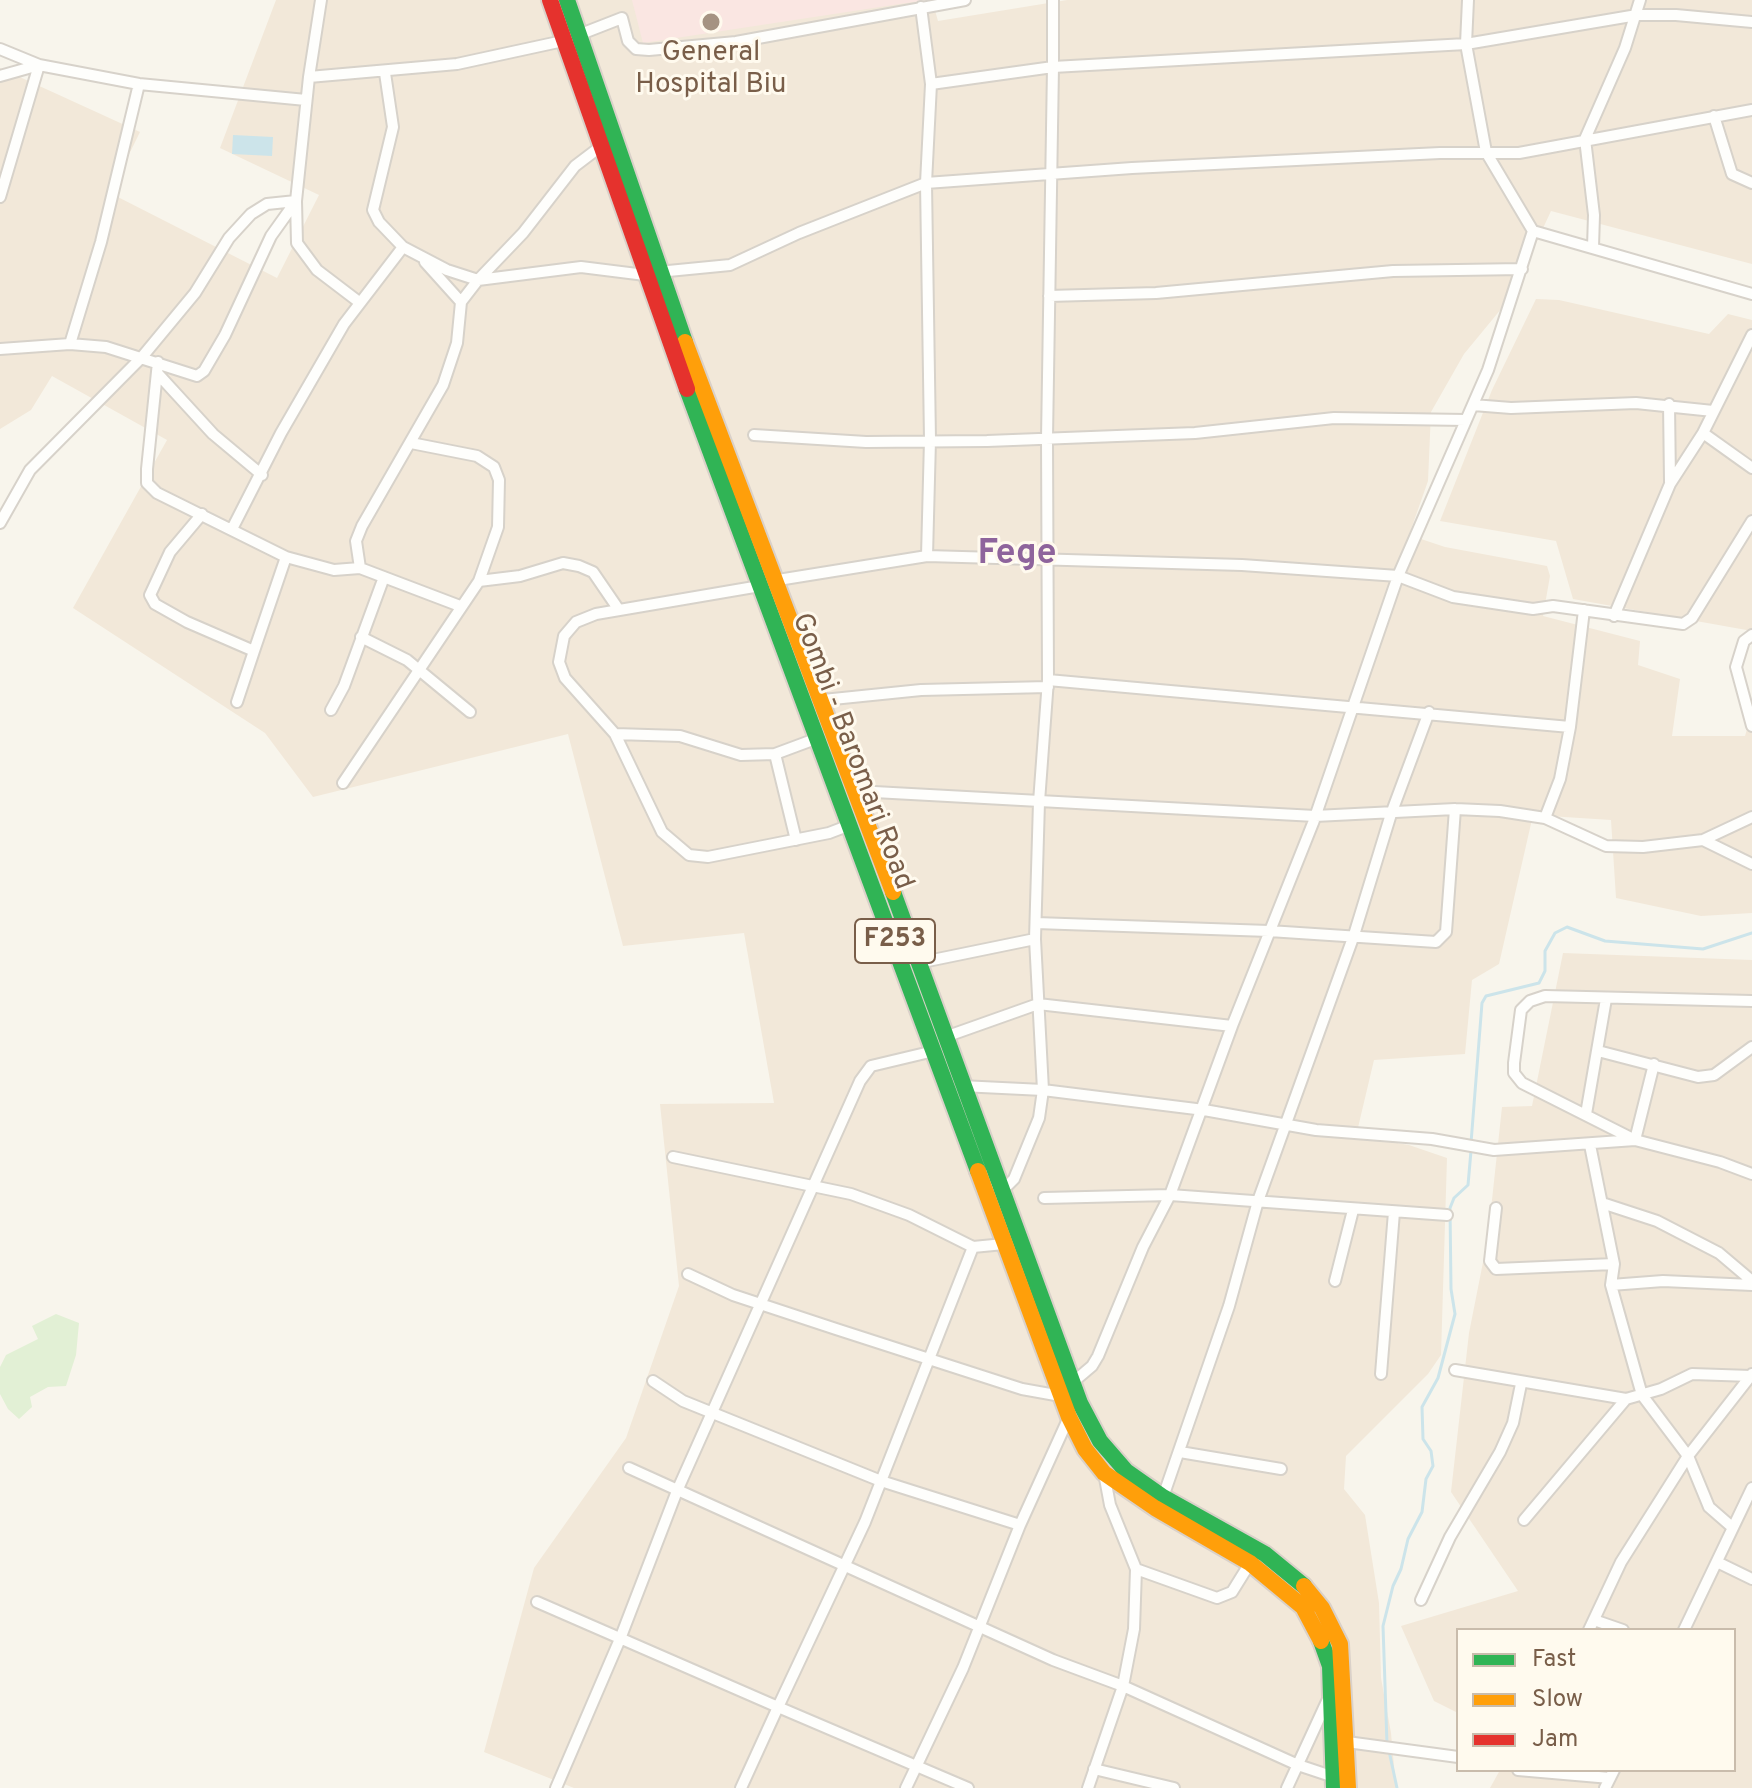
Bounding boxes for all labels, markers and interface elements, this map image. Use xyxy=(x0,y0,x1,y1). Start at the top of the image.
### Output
marker: General Hospital Biu xyxy=(700,11,722,33)
place label: General Hospital Biu xyxy=(635,37,787,103)
district label: Fege xyxy=(977,534,1057,578)
street label: Gombi - Baromari Road xyxy=(783,609,919,895)
road number: F253 xyxy=(855,919,935,963)
legend xyxy=(1456,1628,1736,1772)
text: Fast xyxy=(1532,1645,1576,1675)
text: Slow xyxy=(1532,1685,1583,1715)
text: Jam xyxy=(1532,1725,1578,1755)

